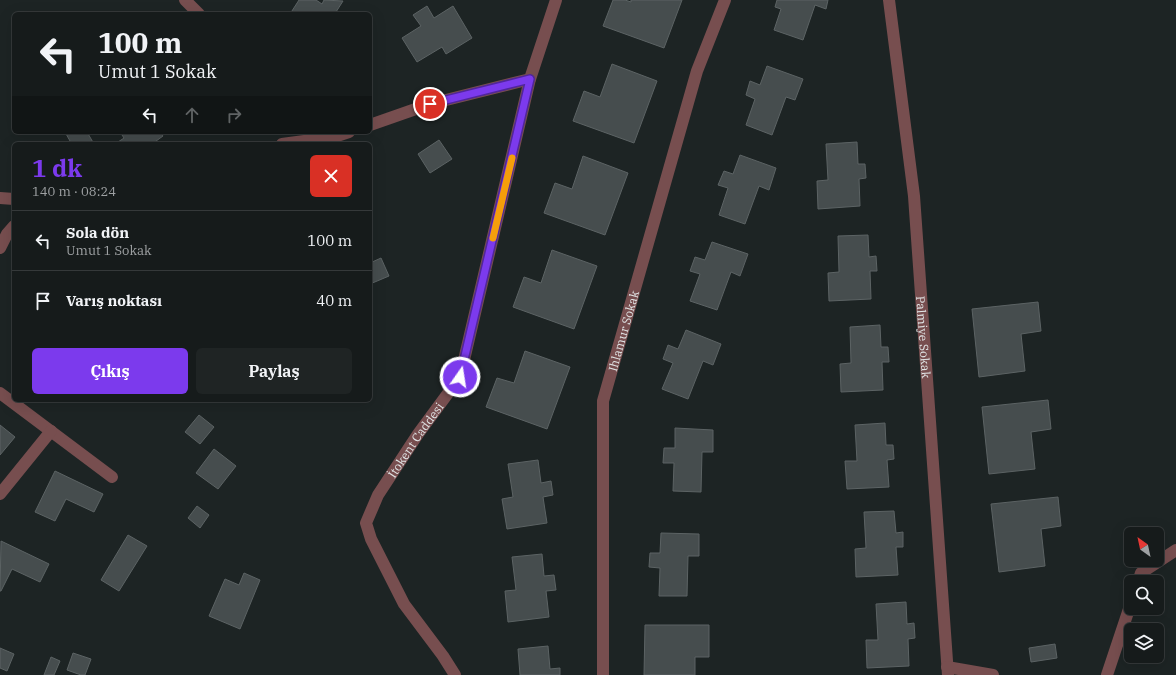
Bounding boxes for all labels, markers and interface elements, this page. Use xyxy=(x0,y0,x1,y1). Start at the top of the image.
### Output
text: 100 m xyxy=(98,24,182,61)
icon: left xyxy=(32,28,84,80)
text: Umut 1 Sokak xyxy=(98,60,217,83)
pin xyxy=(413,87,447,121)
icon: arrive xyxy=(419,93,441,115)
icon: left xyxy=(139,104,161,126)
icon: ahead xyxy=(181,104,203,126)
icon: right xyxy=(223,104,245,126)
text: 1 dk xyxy=(32,152,82,184)
button: close xyxy=(310,155,352,197)
text: 140 m · 08:24 xyxy=(32,183,116,200)
text: Sola dön xyxy=(66,223,129,242)
icon: left xyxy=(32,230,54,252)
text: 100 m xyxy=(307,231,352,250)
text: Umut 1 Sokak xyxy=(66,242,152,259)
street label: Ihlamur Sokak xyxy=(604,289,642,373)
icon: arrive xyxy=(32,290,54,312)
text: Varış noktası xyxy=(66,291,162,310)
text: 40 m xyxy=(316,291,352,310)
street label: Palmiye Sokak xyxy=(914,295,934,379)
button: Çıkış xyxy=(32,348,188,394)
button: Paylaş xyxy=(196,348,352,394)
position arrow xyxy=(439,356,481,398)
street label: İtokent Caddesi xyxy=(384,399,446,480)
north arrow xyxy=(1124,527,1164,567)
map controls xyxy=(1124,527,1164,663)
button: search xyxy=(1124,575,1164,615)
button: layers xyxy=(1124,623,1164,663)

